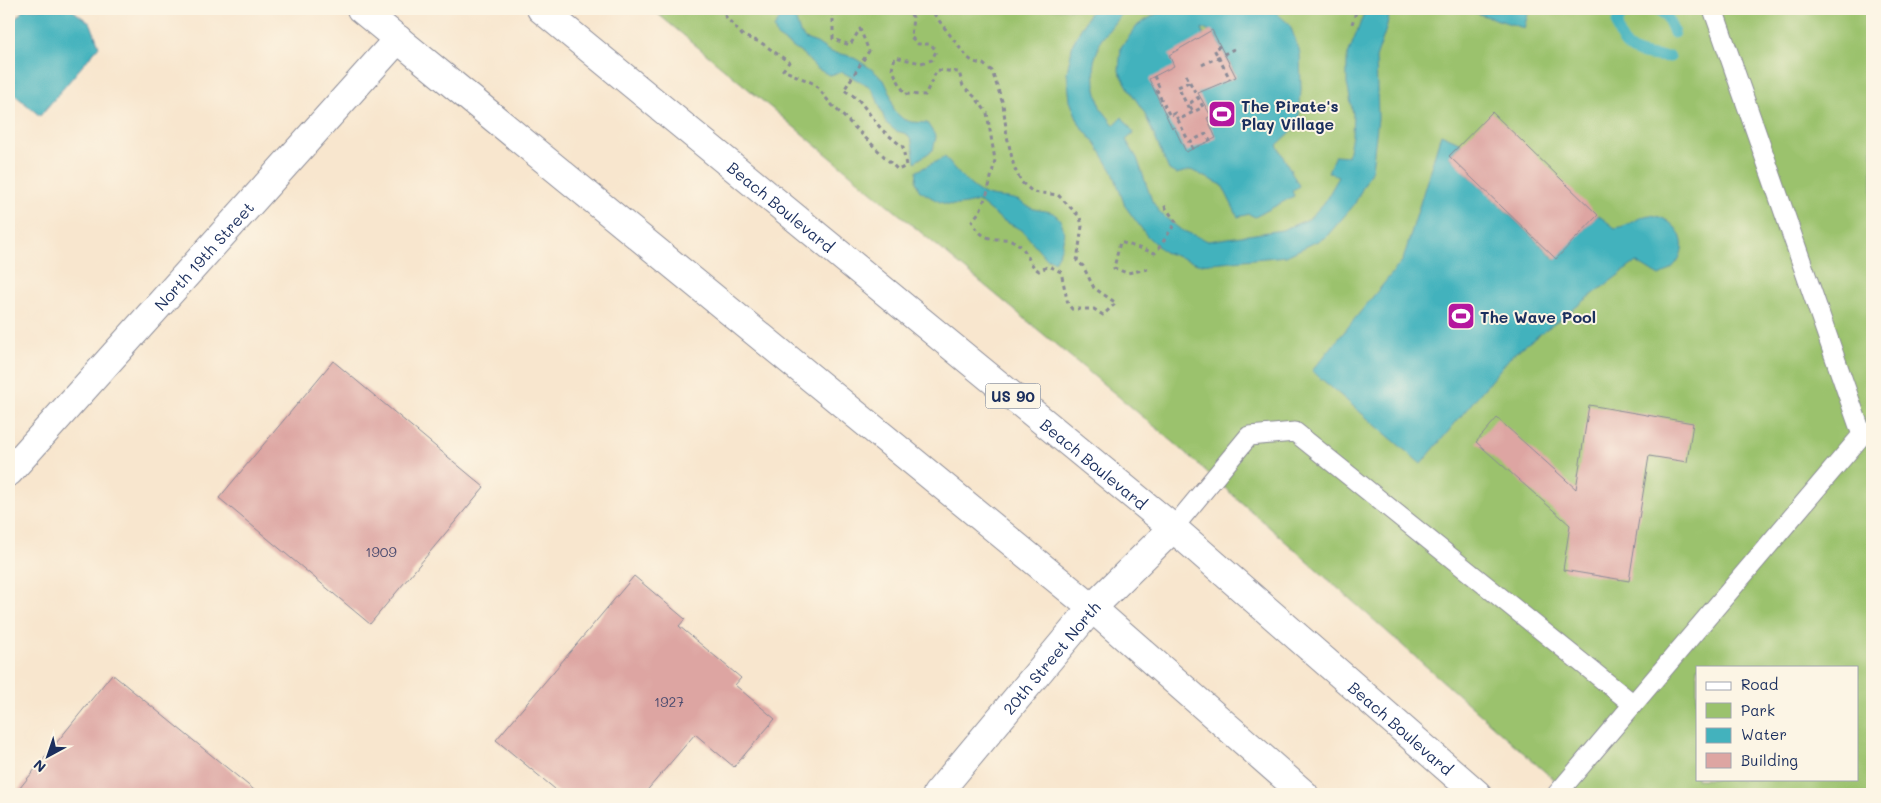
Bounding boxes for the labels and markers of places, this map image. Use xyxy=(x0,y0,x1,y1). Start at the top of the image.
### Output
place label: The Pirate's Play Village xyxy=(1241,95,1339,134)
sports icon: The Pirate's Play Village xyxy=(1207,99,1237,129)
sports icon: The Wave Pool xyxy=(1446,301,1476,331)
place label: The Wave Pool xyxy=(1480,306,1596,327)

